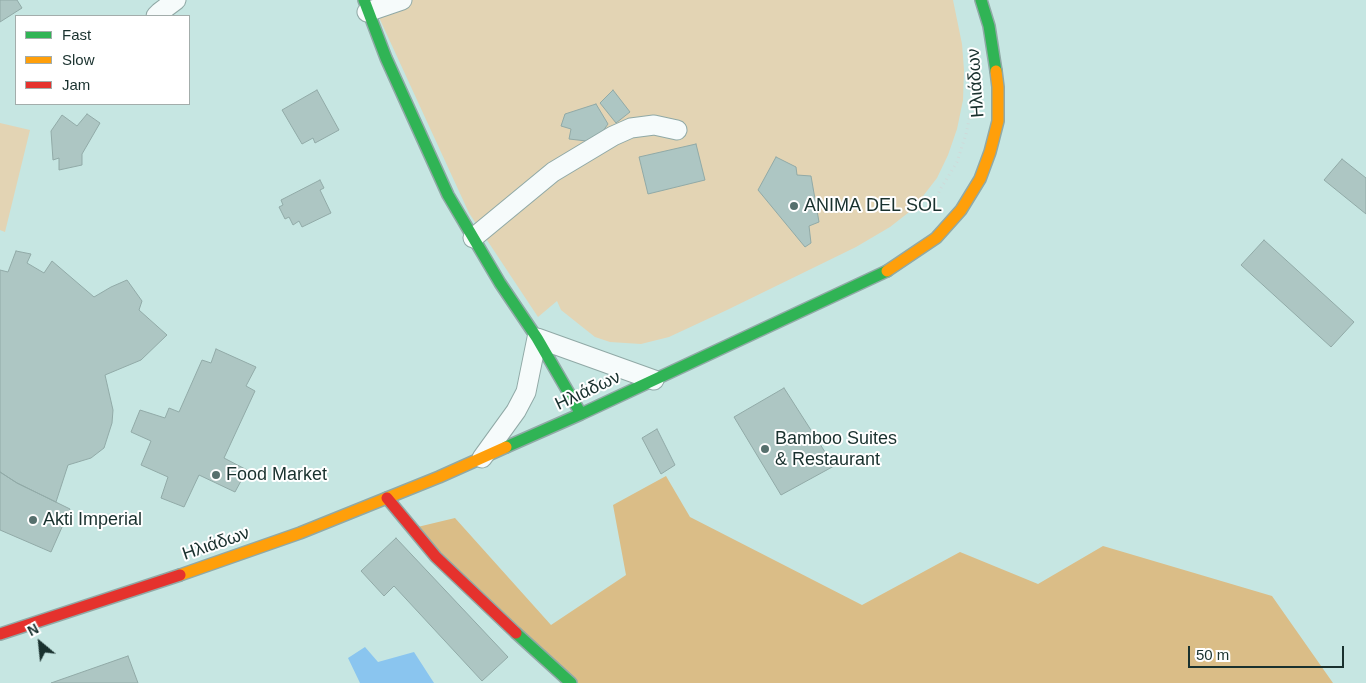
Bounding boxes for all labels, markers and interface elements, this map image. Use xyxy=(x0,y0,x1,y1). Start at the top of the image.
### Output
legend xyxy=(15,15,190,105)
text: Fast xyxy=(62,26,91,43)
street label: Ηλιάδων xyxy=(963,48,989,118)
text: Slow xyxy=(62,51,95,68)
text: Jam xyxy=(62,76,90,93)
place label: ANIMA DEL SOL xyxy=(804,195,942,217)
marker: ANIMA DEL SOL xyxy=(788,200,800,212)
street label: Ηλιάδων xyxy=(552,367,624,415)
place label: Bamboo Suites & Restaurant xyxy=(775,428,897,470)
marker: Bamboo Suites & Restaurant xyxy=(759,443,771,455)
place label: Food Market xyxy=(226,464,327,486)
marker: Food Market xyxy=(210,469,222,481)
place label: Akti Imperial xyxy=(43,509,142,531)
marker: Akti Imperial xyxy=(27,514,39,526)
street label: Ηλιάδων xyxy=(180,522,252,566)
north arrow xyxy=(15,618,65,668)
text: N xyxy=(25,620,41,639)
scale bar xyxy=(1191,636,1347,668)
text: 50 m xyxy=(1196,646,1229,663)

